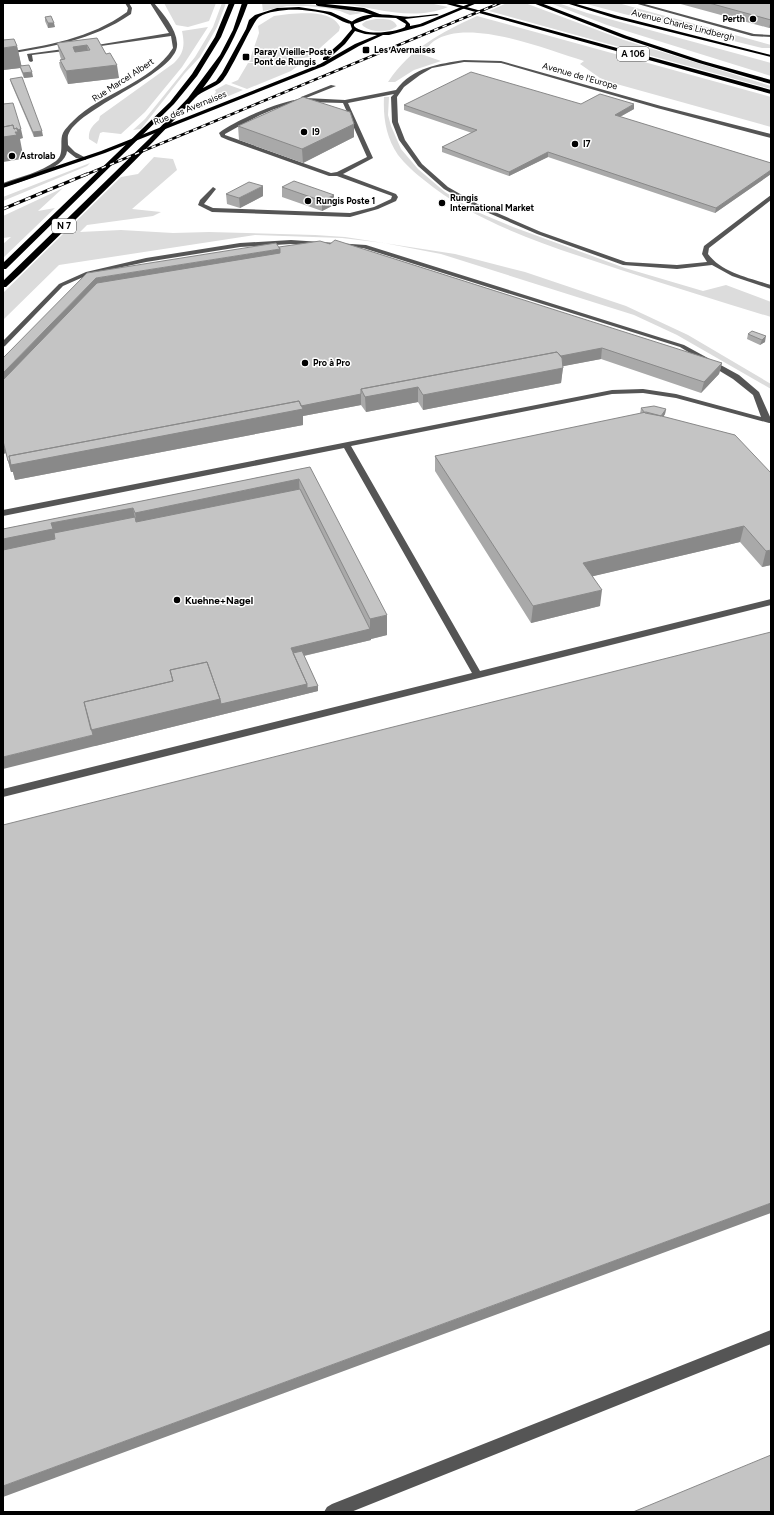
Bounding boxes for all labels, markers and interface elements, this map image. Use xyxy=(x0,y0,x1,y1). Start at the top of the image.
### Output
street label: Avenue Charles Lindbergh xyxy=(631,6,736,43)
place label: Perth xyxy=(723,13,745,24)
marker: Perth xyxy=(748,14,758,24)
place label: Les Avernaises xyxy=(374,44,436,55)
marker: Les Avernaises xyxy=(361,45,371,55)
place label: Paray Vieille-Poste Pont de Rungis xyxy=(254,46,332,67)
road number: A 106 xyxy=(617,47,649,61)
marker: Paray Vieille-Poste Pont de Rungis xyxy=(241,52,251,62)
street label: Rue Marcel Albert xyxy=(90,55,156,104)
street label: Avenue de l'Europe xyxy=(541,60,619,92)
street label: Rue des Avernaises xyxy=(152,88,228,127)
place label: I9 xyxy=(312,126,320,137)
marker: I9 xyxy=(299,127,309,137)
place label: I7 xyxy=(583,138,591,149)
marker: I7 xyxy=(570,139,580,149)
place label: Astrolab xyxy=(20,150,56,161)
marker: Astrolab xyxy=(7,151,17,161)
place label: Rungis International Market xyxy=(450,192,535,213)
place label: Rungis Poste 1 xyxy=(316,195,375,206)
marker: Rungis Poste 1 xyxy=(303,196,313,206)
marker: Rungis International Market xyxy=(437,198,447,208)
road number: N 7 xyxy=(52,219,76,233)
place label: Pro à Pro xyxy=(313,357,350,368)
marker: Pro à Pro xyxy=(300,358,310,368)
place label: Kuehne+Nagel xyxy=(185,594,253,607)
marker: Kuehne+Nagel xyxy=(172,595,182,605)

